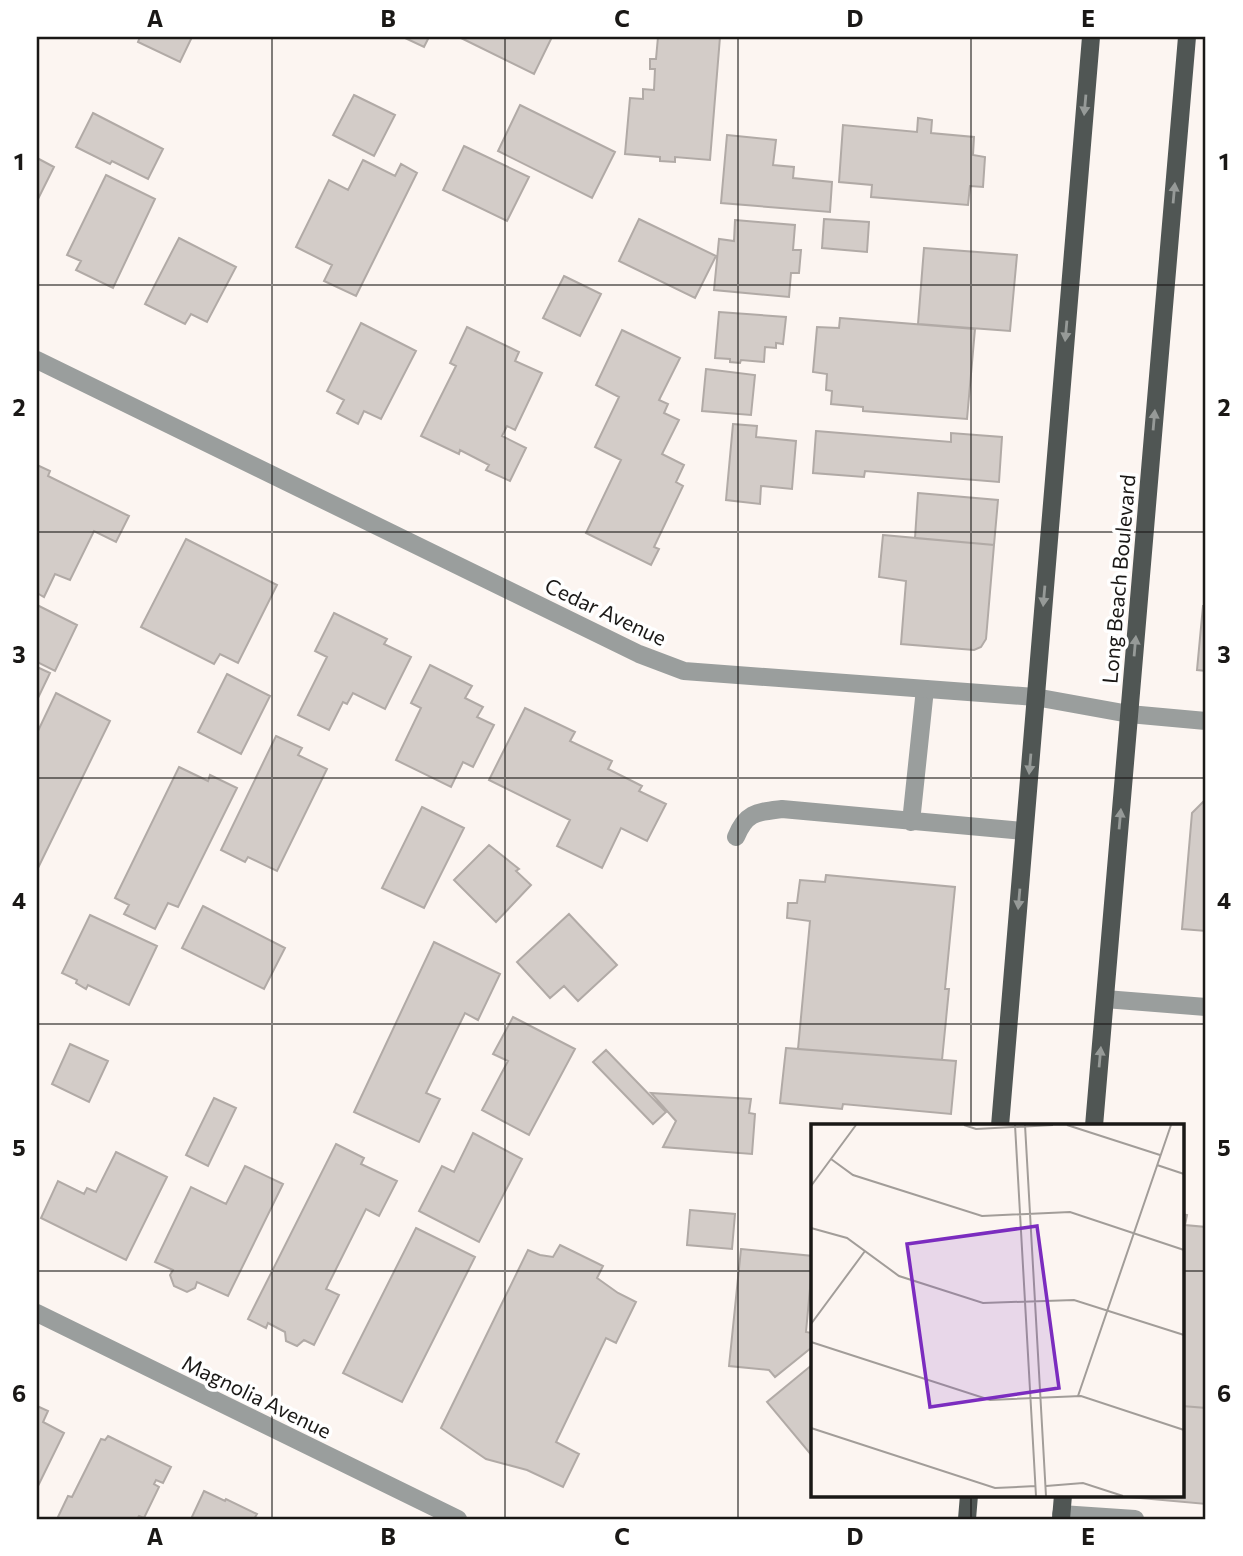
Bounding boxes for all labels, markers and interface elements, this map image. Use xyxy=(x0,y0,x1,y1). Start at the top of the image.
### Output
text: A xyxy=(147,4,164,32)
text: B xyxy=(380,4,396,32)
text: C xyxy=(614,4,630,32)
text: D xyxy=(847,4,864,32)
text: E xyxy=(1081,4,1095,32)
one-way arrow xyxy=(1079,94,1090,116)
text: 1 xyxy=(14,147,24,175)
text: 1 xyxy=(1219,147,1229,175)
one-way arrow xyxy=(1169,182,1180,204)
one-way arrow xyxy=(1060,321,1071,343)
text: 2 xyxy=(12,393,26,421)
text: 2 xyxy=(1217,393,1231,421)
one-way arrow xyxy=(1149,408,1160,430)
street label: Long Beach Boulevard xyxy=(1096,473,1140,685)
street label: Cedar Avenue xyxy=(541,572,671,650)
one-way arrow xyxy=(1038,585,1049,607)
one-way arrow xyxy=(1130,635,1141,657)
text: 3 xyxy=(12,640,26,668)
text: 3 xyxy=(1217,640,1231,668)
one-way arrow xyxy=(1024,753,1035,775)
one-way arrow xyxy=(1115,807,1126,829)
text: 4 xyxy=(12,886,26,914)
text: 4 xyxy=(1217,886,1231,914)
one-way arrow xyxy=(1013,888,1024,910)
one-way arrow xyxy=(1095,1046,1106,1068)
inset map xyxy=(811,1124,1184,1496)
text: 5 xyxy=(12,1133,26,1161)
text: 5 xyxy=(1217,1133,1231,1161)
street label: Magnolia Avenue xyxy=(178,1349,336,1443)
text: 6 xyxy=(12,1379,26,1407)
text: 6 xyxy=(1217,1379,1231,1407)
text: A xyxy=(147,1522,164,1550)
text: B xyxy=(380,1522,396,1550)
text: C xyxy=(614,1522,630,1550)
text: D xyxy=(847,1522,864,1550)
text: E xyxy=(1081,1522,1095,1550)

